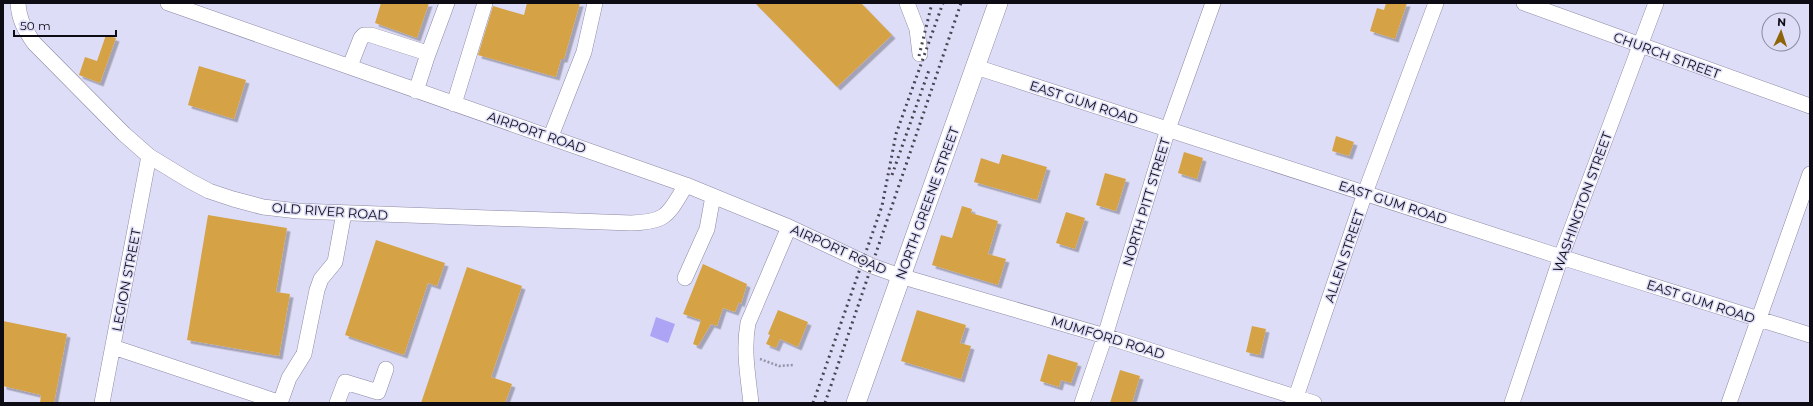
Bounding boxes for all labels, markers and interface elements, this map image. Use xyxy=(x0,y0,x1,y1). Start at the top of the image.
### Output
scale bar xyxy=(14,12,116,38)
north arrow xyxy=(1761,12,1801,52)
text: N xyxy=(1777,15,1786,29)
text: 50 m xyxy=(20,18,51,33)
street label: CHURCH STREET xyxy=(1612,28,1723,82)
street label: EAST GUM ROAD xyxy=(1028,77,1141,127)
street label: AIRPORT ROAD xyxy=(486,108,589,156)
street label: NORTH GREENE STREET xyxy=(892,124,962,282)
street label: WASHINGTON STREET xyxy=(1549,129,1615,274)
street label: NORTH PITT STREET xyxy=(1119,135,1173,268)
street label: EAST GUM ROAD xyxy=(1337,177,1450,227)
street label: OLD RIVER ROAD xyxy=(271,199,389,223)
street label: ALLEN STREET xyxy=(1321,207,1368,304)
street label: AIRPORT ROAD xyxy=(789,221,890,277)
street label: LEGION STREET xyxy=(108,227,144,333)
street label: EAST GUM ROAD xyxy=(1645,276,1758,326)
street label: MUMFORD ROAD xyxy=(1049,312,1167,362)

